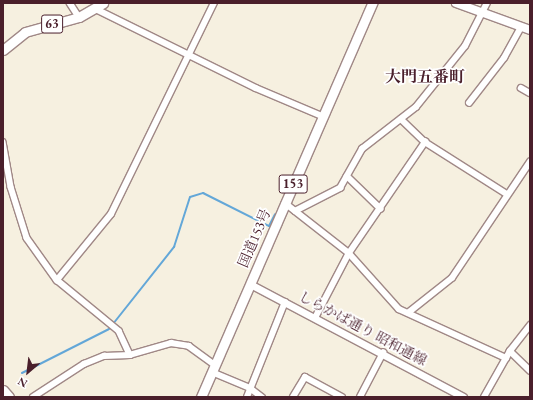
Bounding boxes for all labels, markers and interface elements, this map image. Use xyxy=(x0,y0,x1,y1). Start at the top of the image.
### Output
road number: 63 xyxy=(41,13,63,35)
district label: 大門五番町 xyxy=(385,67,465,87)
road number: 153 xyxy=(278,173,308,195)
street label: 国道153号 xyxy=(234,206,274,270)
street label: しらかば通り 昭和通線 xyxy=(296,287,430,369)
north arrow xyxy=(8,352,48,392)
text: N xyxy=(15,374,30,391)

